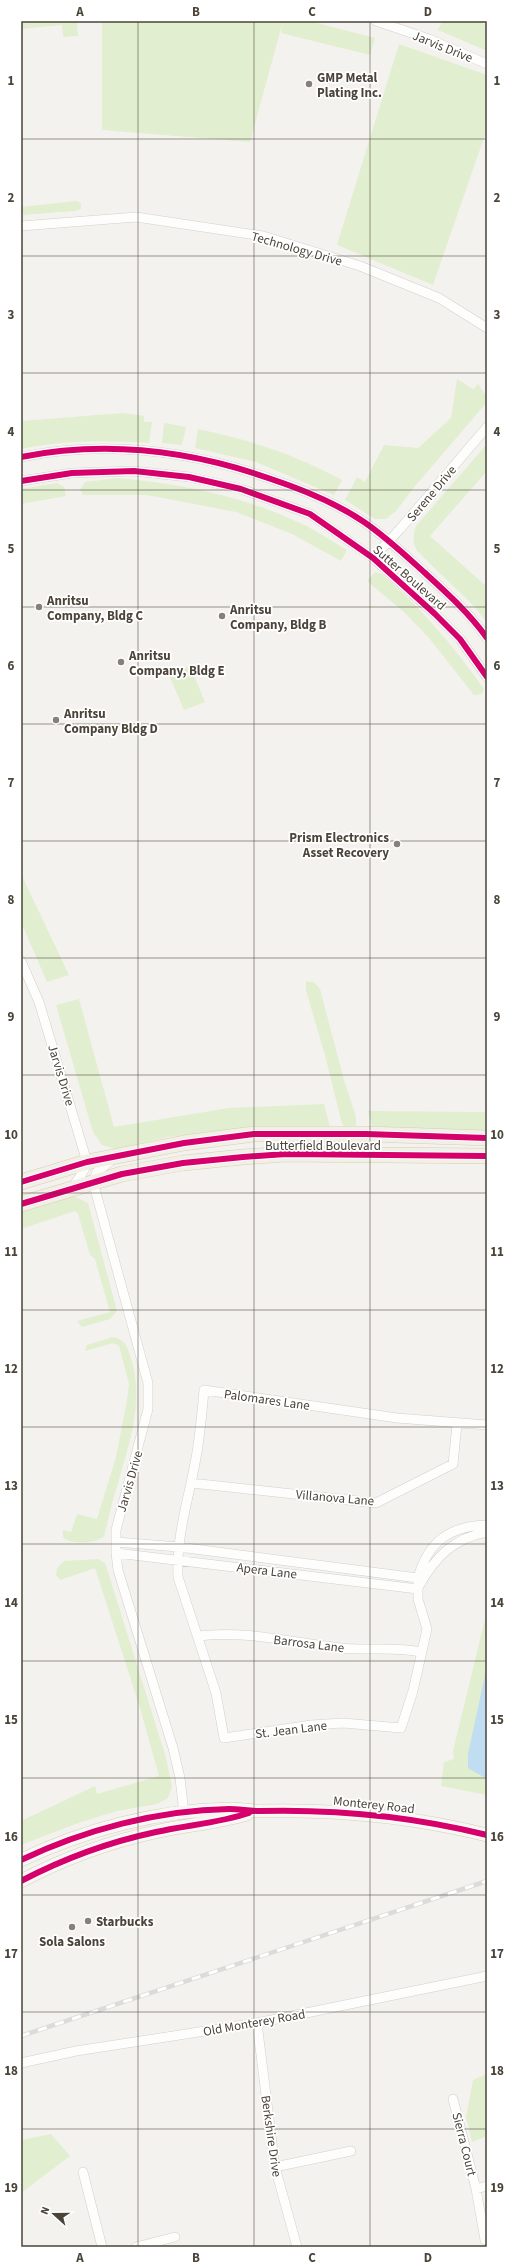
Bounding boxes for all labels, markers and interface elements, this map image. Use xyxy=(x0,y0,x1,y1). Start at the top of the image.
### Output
text: A xyxy=(75,3,84,21)
text: B xyxy=(192,3,200,21)
text: C xyxy=(308,3,316,21)
text: D xyxy=(424,3,432,21)
street label: Jarvis Drive xyxy=(410,27,475,67)
place label: GMP Metal Plating Inc. xyxy=(317,69,382,102)
text: 1 xyxy=(8,72,15,90)
text: 1 xyxy=(494,72,501,90)
marker: GMP Metal Plating Inc. xyxy=(304,79,314,89)
text: 2 xyxy=(8,189,15,207)
text: 2 xyxy=(494,189,501,207)
street label: Technology Drive xyxy=(249,227,344,271)
text: 3 xyxy=(8,306,15,324)
text: 3 xyxy=(494,306,501,324)
text: 4 xyxy=(8,423,15,441)
text: 4 xyxy=(494,423,501,441)
street label: Serene Drive xyxy=(403,462,461,526)
text: 5 xyxy=(8,540,15,558)
text: 5 xyxy=(494,540,501,558)
street label: Sutter Boulevard xyxy=(369,541,450,615)
place label: Anritsu Company, Bldg C xyxy=(46,592,144,625)
place label: Anritsu Company, Bldg B xyxy=(229,601,327,634)
marker: Anritsu Company, Bldg C xyxy=(34,602,44,612)
marker: Anritsu Company, Bldg B xyxy=(217,611,227,621)
place label: Anritsu Company, Bldg E xyxy=(128,647,225,680)
text: 6 xyxy=(8,657,15,675)
marker: Anritsu Company, Bldg E xyxy=(116,657,126,667)
text: 6 xyxy=(494,657,501,675)
place label: Anritsu Company Bldg D xyxy=(63,705,158,738)
marker: Anritsu Company Bldg D xyxy=(51,715,61,725)
text: 7 xyxy=(8,774,15,792)
text: 7 xyxy=(494,774,501,792)
place label: Prism Electronics Asset Recovery xyxy=(289,829,389,862)
marker: Prism Electronics Asset Recovery xyxy=(392,839,402,849)
text: 8 xyxy=(8,891,15,909)
text: 8 xyxy=(494,891,501,909)
text: 9 xyxy=(8,1008,15,1026)
text: 9 xyxy=(494,1008,501,1026)
street label: Jarvis Drive xyxy=(43,1042,79,1108)
text: 10 xyxy=(4,1126,18,1144)
text: 10 xyxy=(490,1126,504,1144)
street label: Butterfield Boulevard xyxy=(265,1137,381,1155)
text: 11 xyxy=(4,1243,18,1261)
text: 11 xyxy=(490,1243,504,1261)
text: 12 xyxy=(4,1360,18,1378)
text: 12 xyxy=(490,1360,504,1378)
street label: Palomares Lane xyxy=(223,1385,311,1415)
street label: Jarvis Drive xyxy=(113,1448,147,1514)
text: 13 xyxy=(4,1477,18,1495)
text: 13 xyxy=(490,1477,504,1495)
street label: Villanova Lane xyxy=(295,1486,375,1510)
street label: Apera Lane xyxy=(236,1558,298,1584)
text: 14 xyxy=(4,1594,18,1612)
text: 14 xyxy=(490,1594,504,1612)
street label: Barrosa Lane xyxy=(272,1631,345,1657)
text: 15 xyxy=(4,1711,18,1729)
text: 15 xyxy=(490,1711,504,1729)
street label: St. Jean Lane xyxy=(254,1717,328,1743)
street label: Monterey Road xyxy=(332,1792,415,1818)
text: 16 xyxy=(4,1828,18,1846)
text: 16 xyxy=(490,1828,504,1846)
place label: Starbucks xyxy=(96,1913,154,1931)
marker: Starbucks xyxy=(83,1916,93,1926)
marker: Sola Salons xyxy=(67,1922,77,1932)
place label: Sola Salons xyxy=(39,1933,105,1951)
text: 17 xyxy=(4,1945,18,1963)
text: 17 xyxy=(490,1945,504,1963)
street label: Old Monterey Road xyxy=(202,2005,307,2041)
text: 18 xyxy=(4,2062,18,2080)
text: 18 xyxy=(490,2062,504,2080)
street label: Berkshire Drive xyxy=(256,2094,286,2178)
street label: Sierra Court xyxy=(447,2111,481,2178)
text: 19 xyxy=(4,2179,18,2197)
text: 19 xyxy=(490,2179,504,2197)
north arrow xyxy=(34,2194,74,2234)
text: N xyxy=(37,2204,53,2217)
text: A xyxy=(75,2249,84,2267)
text: B xyxy=(192,2249,200,2267)
text: C xyxy=(308,2249,316,2267)
text: D xyxy=(424,2249,432,2267)

